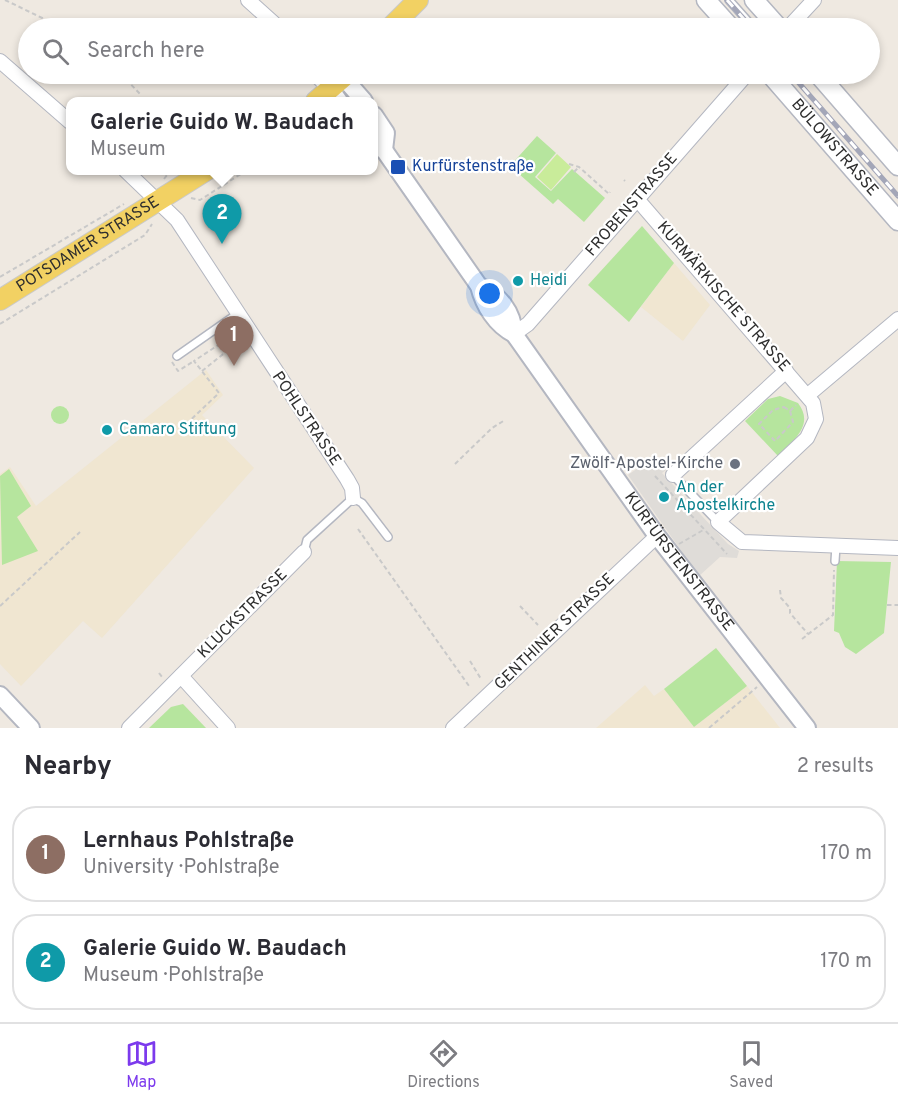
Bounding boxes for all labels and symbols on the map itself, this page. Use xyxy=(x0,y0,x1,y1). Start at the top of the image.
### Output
street label: BÜLOWSTRASSE xyxy=(786,95,882,201)
street label: FROBENSTRASSE xyxy=(582,149,682,261)
place label: Kurfürstenstraße xyxy=(412,157,534,177)
marker: Kurfürstenstraße xyxy=(389,158,407,176)
street label: POTSDAMER STRASSE xyxy=(13,192,163,297)
pin: 2 xyxy=(202,194,242,244)
street label: KURMÄRKISCHE STRASSE xyxy=(652,217,795,376)
place label: Heidi xyxy=(530,271,567,291)
marker: Heidi xyxy=(511,274,525,288)
your location xyxy=(475,279,504,308)
pin: 1 xyxy=(214,316,254,366)
street label: POHLSTRASSE xyxy=(267,368,345,470)
place label: Camaro Stiftung xyxy=(119,420,236,440)
marker: Camaro Stiftung xyxy=(100,423,114,437)
place label: Zwölf-Apostel-Kirche xyxy=(570,454,723,474)
marker: Zwölf-Apostel-Kirche xyxy=(728,457,742,471)
place label: An der Apostelkirche xyxy=(676,478,775,516)
street label: KURFÜRSTENSTRASSE xyxy=(619,488,738,636)
marker: An der Apostelkirche xyxy=(657,490,671,504)
street label: KLUCKSTRASSE xyxy=(194,565,292,663)
street label: GENTHINER STRASSE xyxy=(491,569,619,695)

